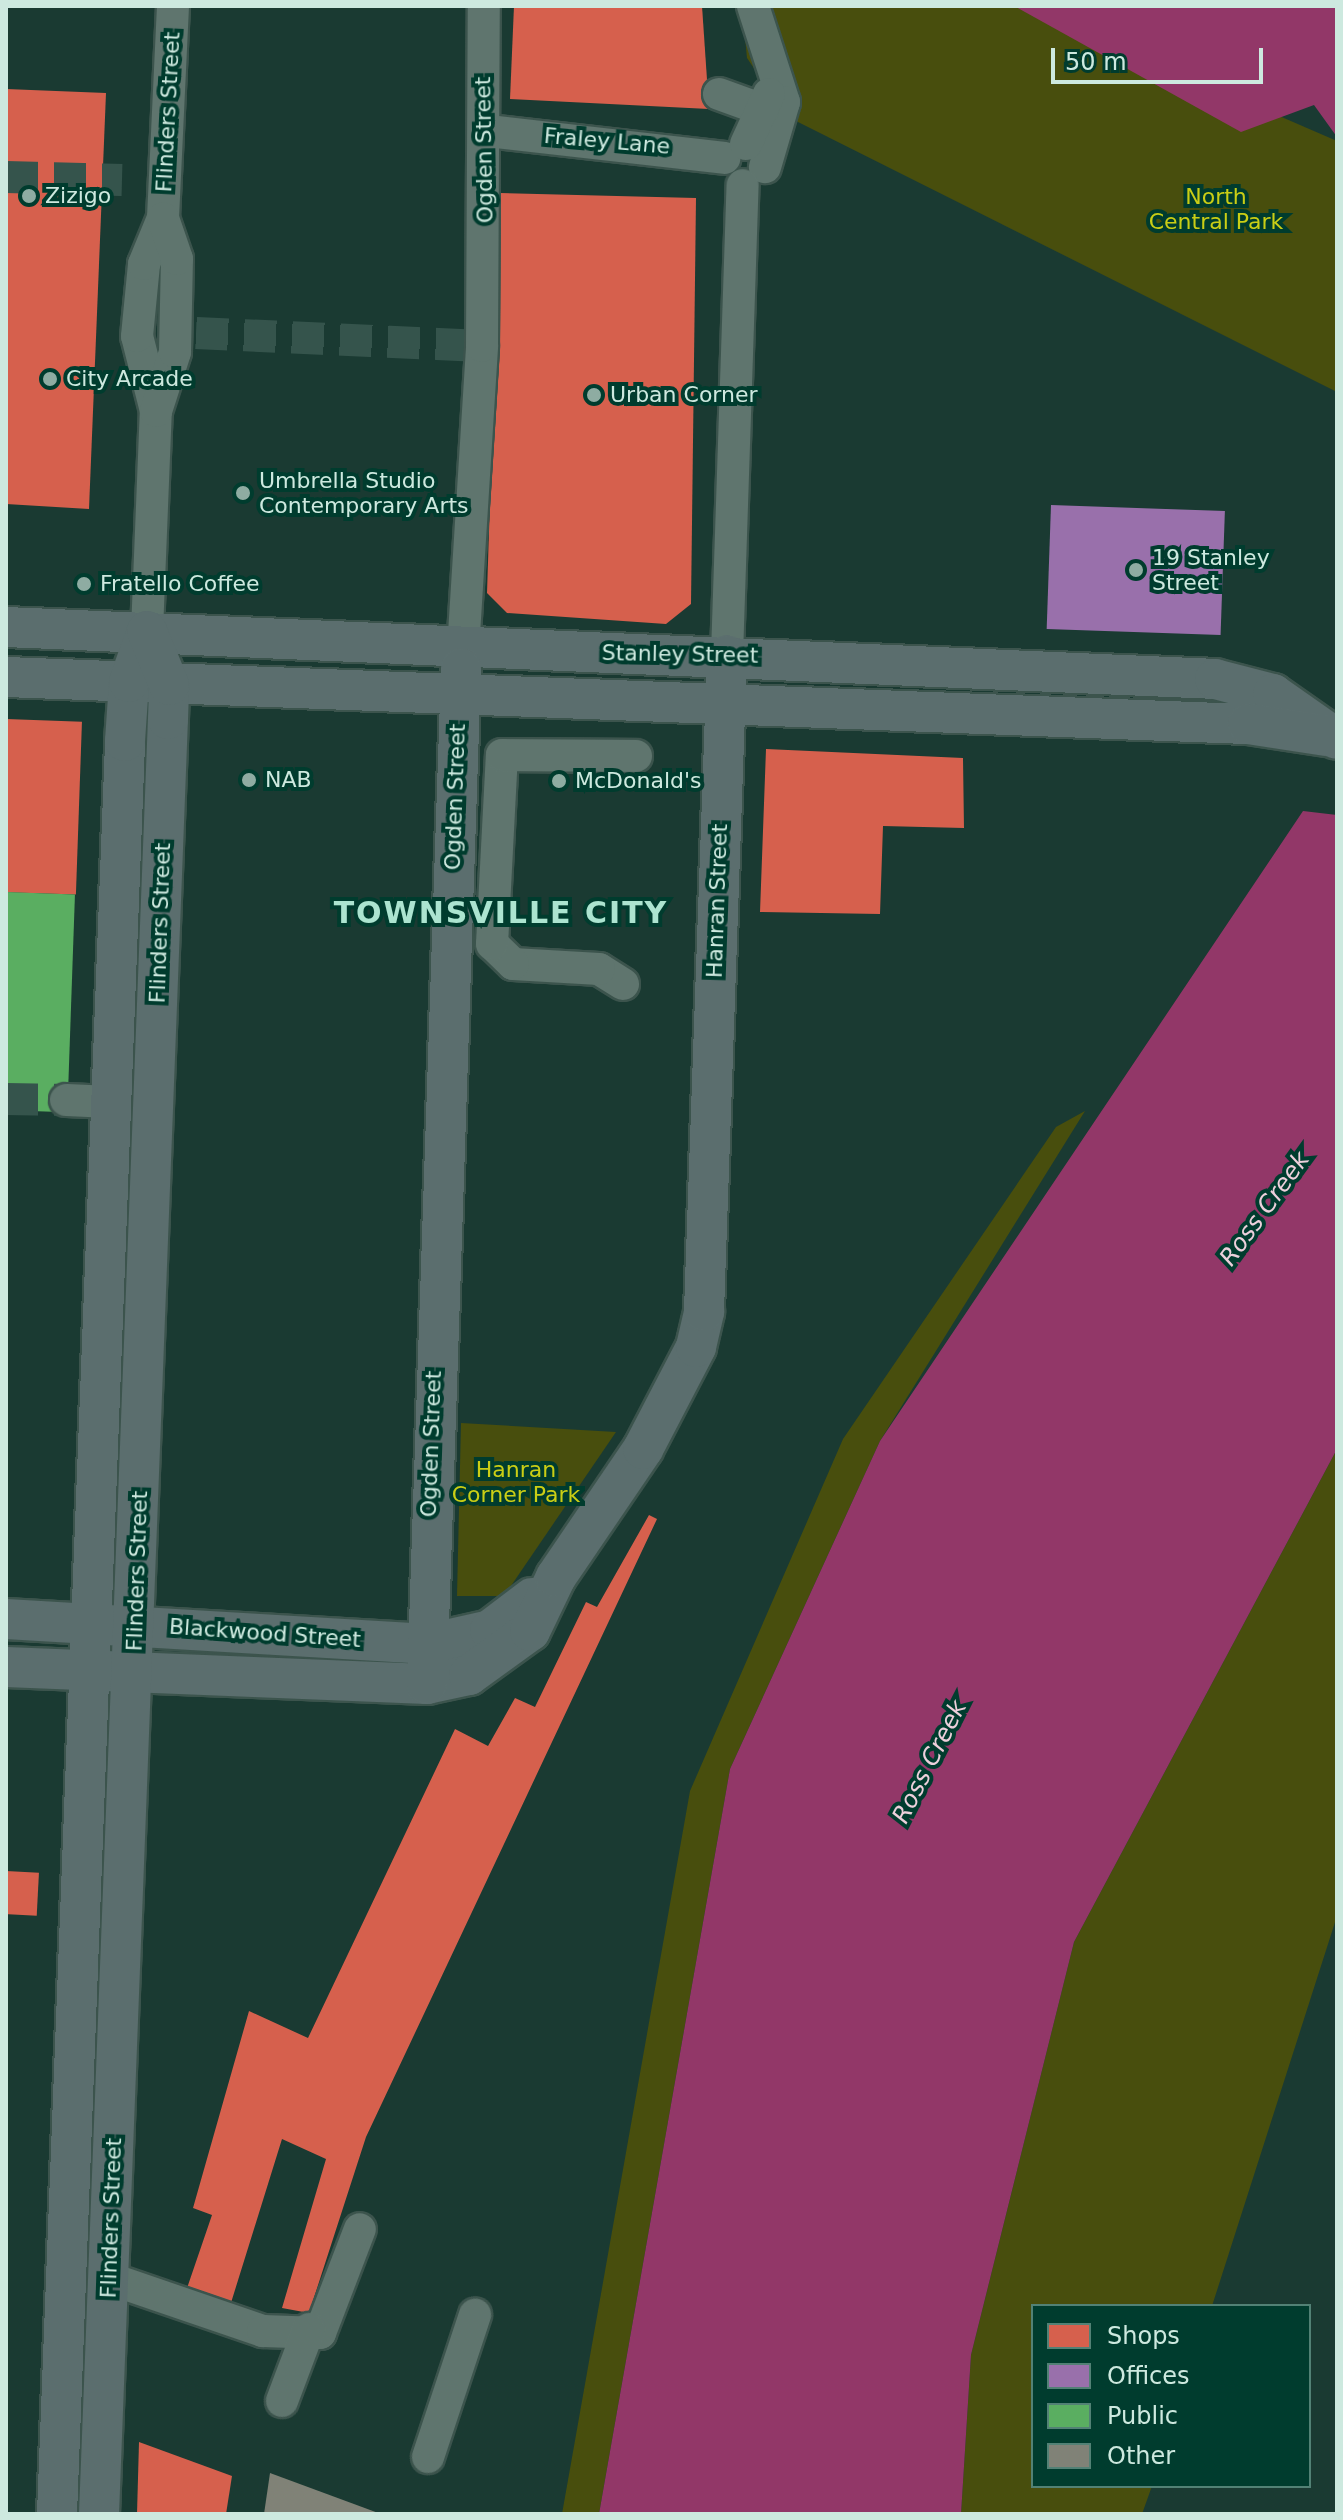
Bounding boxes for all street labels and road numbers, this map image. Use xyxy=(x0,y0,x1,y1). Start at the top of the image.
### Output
street label: Flinders Street xyxy=(151,31,185,193)
street label: Ogden Street xyxy=(470,76,498,224)
street label: Fraley Lane xyxy=(543,122,671,160)
street label: Stanley Street xyxy=(602,639,758,669)
street label: Ogden Street xyxy=(439,723,471,871)
street label: Hanran Street xyxy=(701,823,733,979)
street label: Flinders Street xyxy=(144,842,176,1004)
street label: Ogden Street xyxy=(415,1370,447,1518)
street label: Flinders Street xyxy=(121,1490,153,1652)
street label: Blackwood Street xyxy=(168,1613,362,1653)
street label: Flinders Street xyxy=(95,2137,127,2299)

